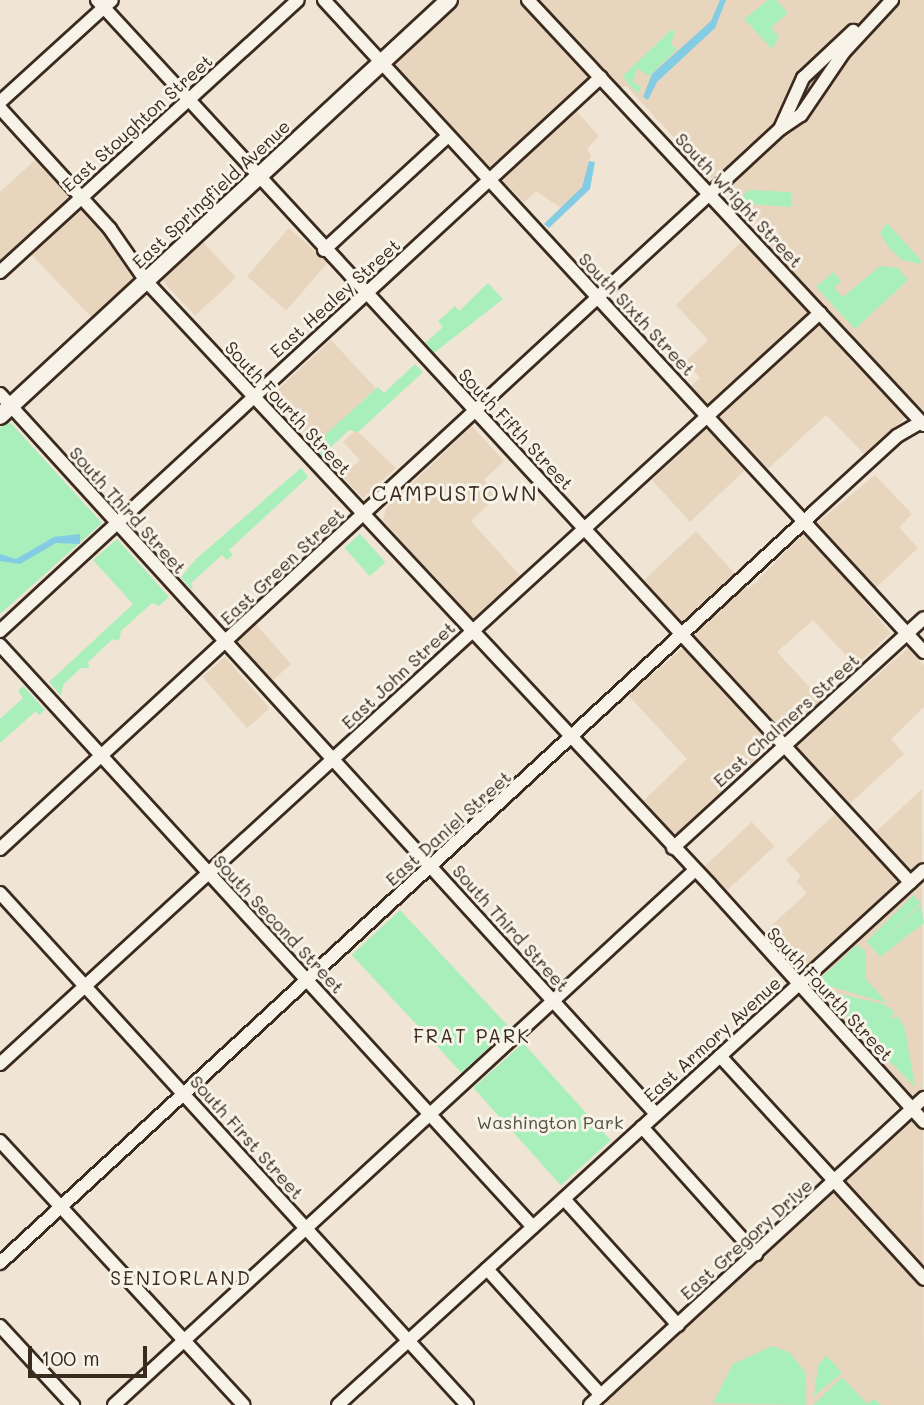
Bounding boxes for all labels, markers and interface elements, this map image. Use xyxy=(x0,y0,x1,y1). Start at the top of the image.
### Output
street label: East Stoughton Street xyxy=(57,50,217,196)
street label: East Springfield Avenue xyxy=(128,115,294,273)
street label: South Wright Street xyxy=(671,128,807,272)
street label: East Healey Street xyxy=(266,234,404,362)
street label: South Sixth Street xyxy=(574,248,700,380)
street label: South Fourth Street xyxy=(220,337,356,479)
street label: South Fifth Street xyxy=(454,364,578,494)
street label: South Third Street xyxy=(65,442,191,578)
district label: CAMPUSTOWN xyxy=(373,480,537,506)
street label: East Green Street xyxy=(216,503,348,629)
street label: East John Street xyxy=(337,617,459,733)
street label: East Chalmers Street xyxy=(709,649,863,791)
street label: East Daniel Street xyxy=(381,766,515,890)
street label: South Second Street xyxy=(209,850,349,998)
street label: South Third Street xyxy=(448,860,574,996)
street label: South Fourth Street xyxy=(762,923,898,1065)
street label: East Armory Avenue xyxy=(639,972,785,1106)
district label: FRAT PARK xyxy=(414,1025,530,1047)
street label: South First Street xyxy=(186,1071,308,1203)
park label: Washington Park xyxy=(477,1111,623,1133)
street label: East Gregory Drive xyxy=(675,1174,817,1304)
district label: SENIORLAND xyxy=(112,1267,250,1289)
scale bar xyxy=(32,1332,150,1376)
text: 100 m xyxy=(41,1344,100,1371)

